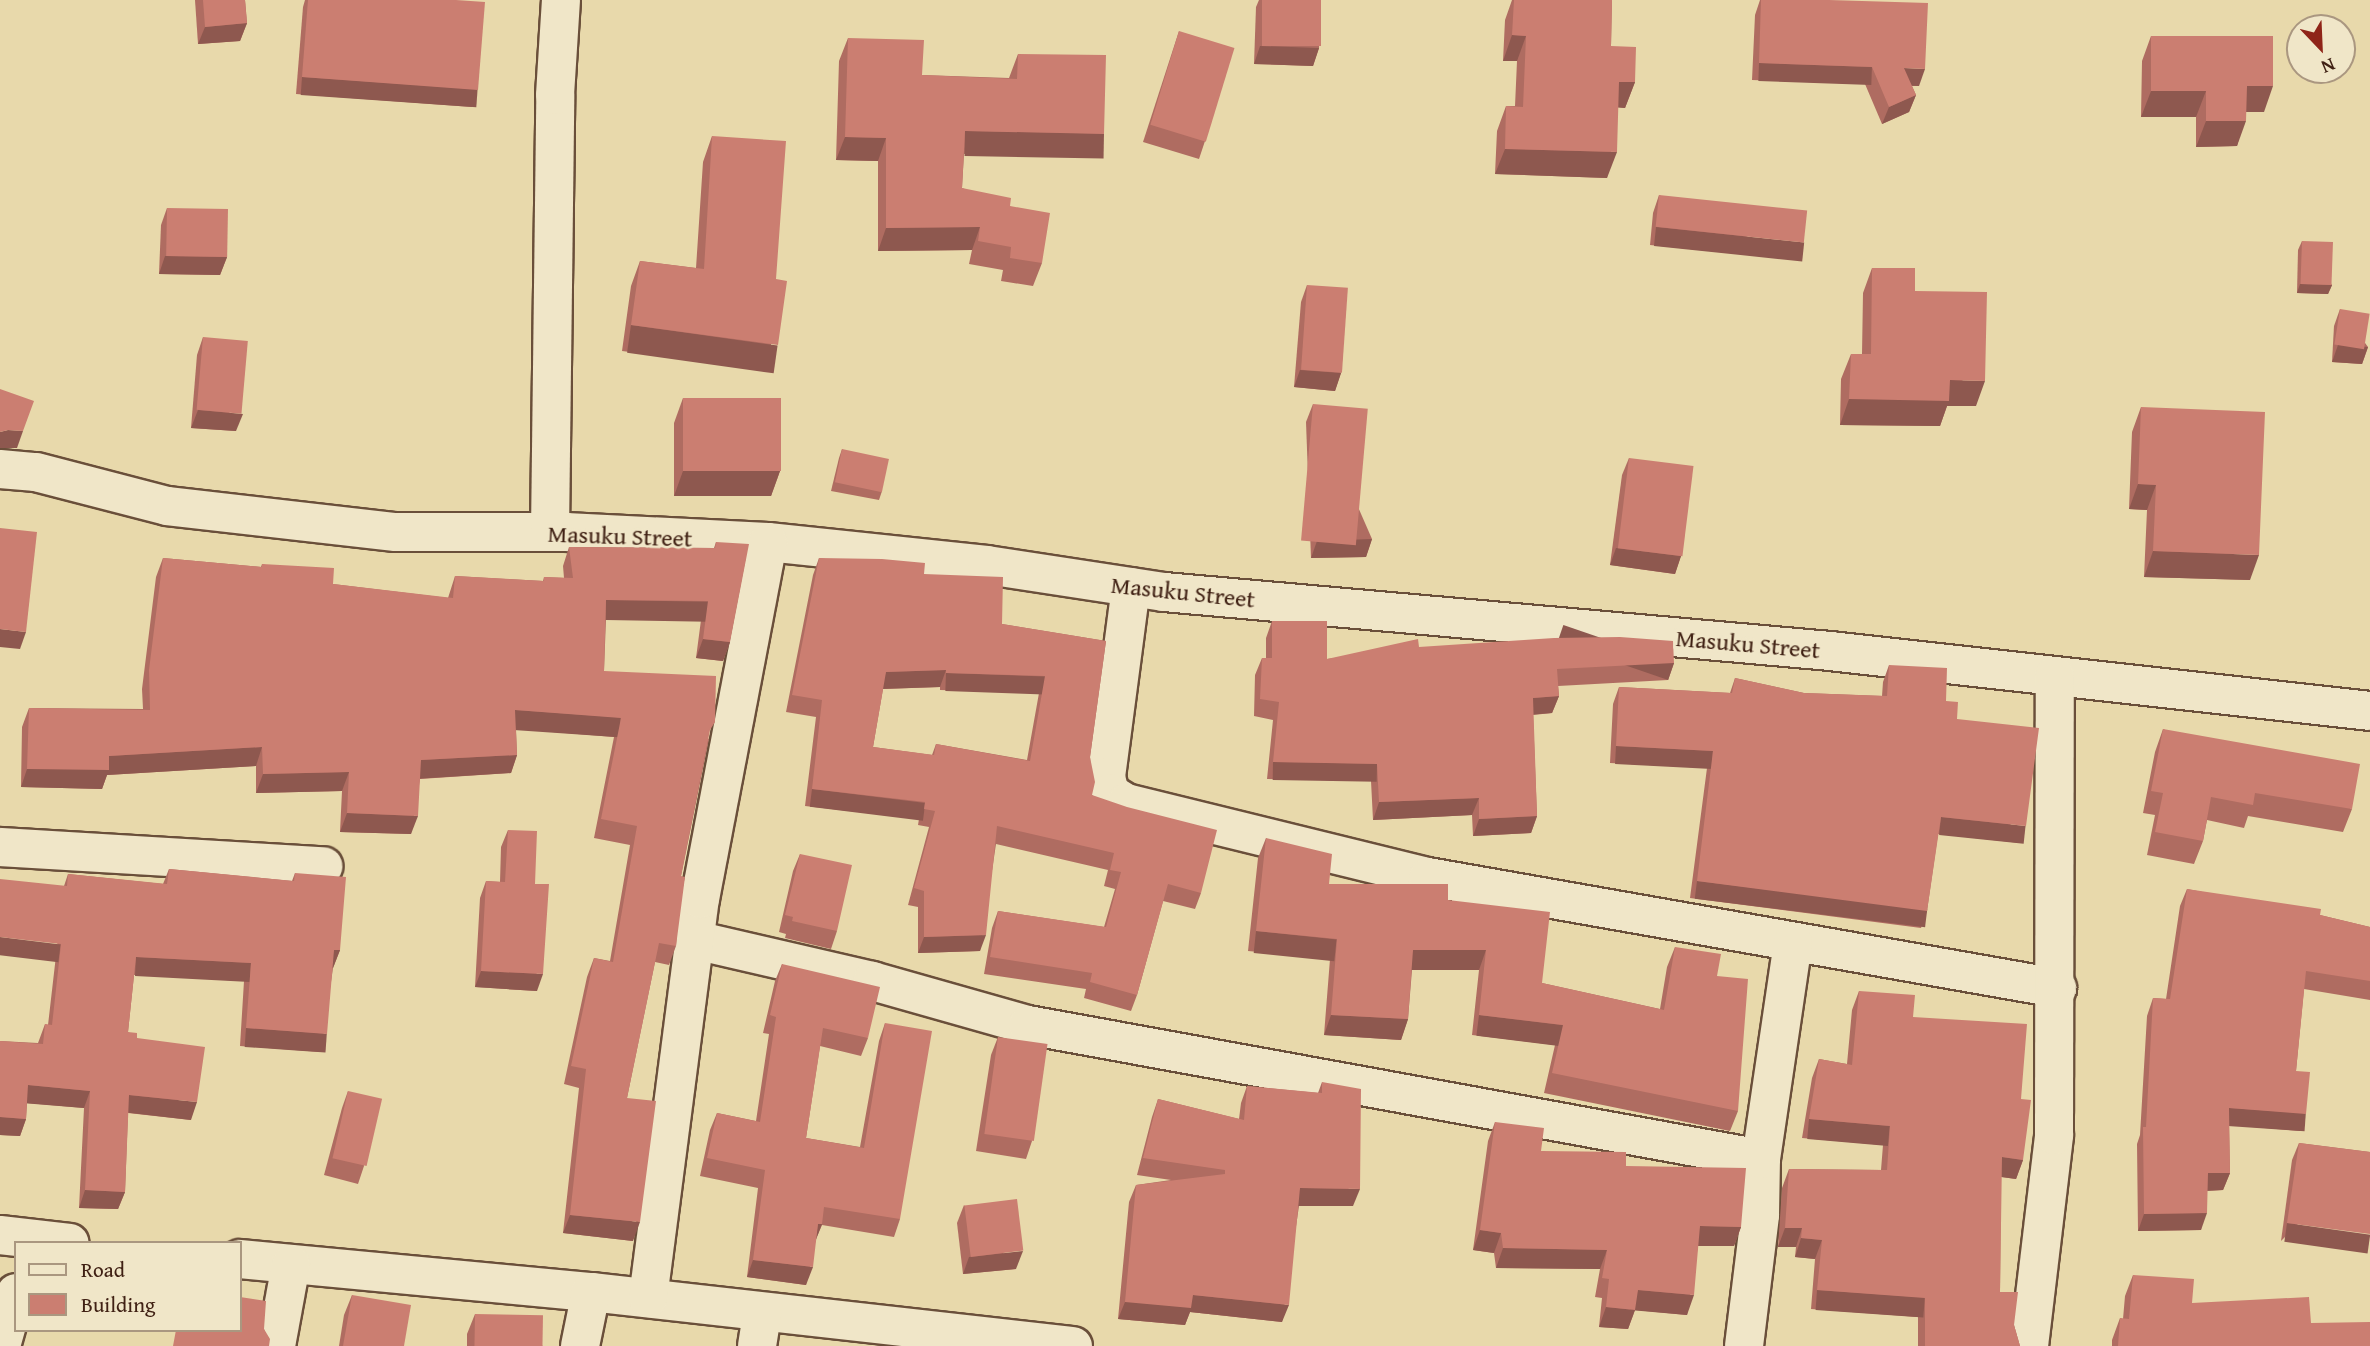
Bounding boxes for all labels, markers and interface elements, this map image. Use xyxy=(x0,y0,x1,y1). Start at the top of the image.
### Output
north arrow xyxy=(2286,14,2356,84)
text: N xyxy=(2317,51,2340,82)
street label: Masuku Street xyxy=(547,519,693,553)
street label: Masuku Street xyxy=(1110,570,1256,614)
street label: Masuku Street xyxy=(1675,623,1821,665)
legend xyxy=(14,1241,242,1332)
text: Road xyxy=(81,1254,125,1285)
text: Building xyxy=(81,1289,155,1320)

